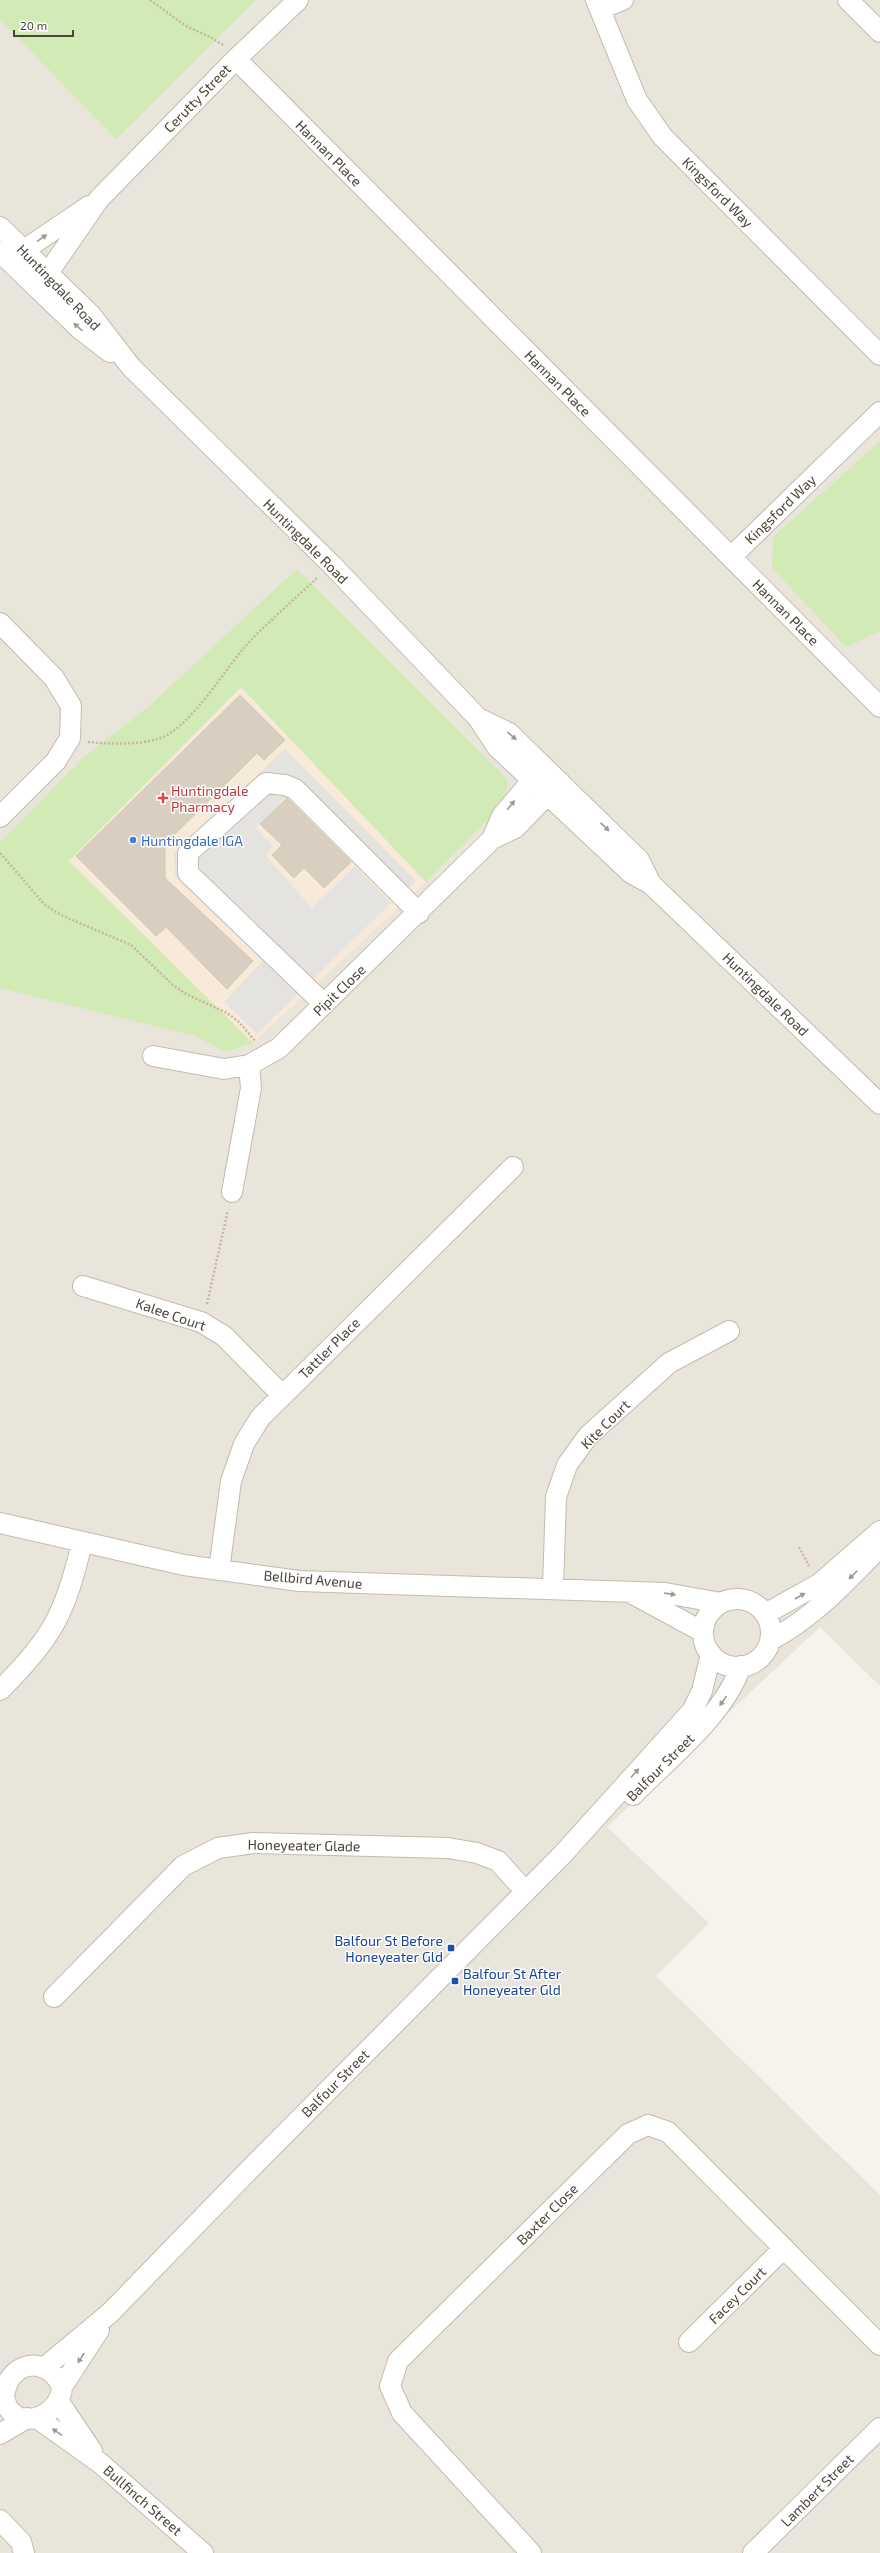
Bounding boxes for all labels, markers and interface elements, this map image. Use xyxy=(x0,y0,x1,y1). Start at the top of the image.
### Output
scale bar xyxy=(14,12,73,38)
text: 20 m xyxy=(20,18,47,32)
street label: Cerutty Street xyxy=(160,60,234,136)
street label: Hannan Place xyxy=(292,116,366,190)
street label: Kingsford Way xyxy=(679,153,757,231)
one-way arrow xyxy=(37,234,47,242)
street label: Huntingdale Road xyxy=(14,240,104,334)
one-way arrow xyxy=(73,322,83,331)
street label: Hannan Place xyxy=(521,346,595,420)
street label: Kingsford Way xyxy=(741,470,820,547)
street label: Huntingdale Road xyxy=(260,495,352,587)
street label: Hannan Place xyxy=(749,575,823,649)
one-way arrow xyxy=(507,732,517,741)
place label: Huntingdale Pharmacy xyxy=(171,782,249,815)
marker: Huntingdale Pharmacy xyxy=(158,793,168,803)
one-way arrow xyxy=(506,800,515,811)
one-way arrow xyxy=(600,822,610,831)
place label: Huntingdale IGA xyxy=(141,832,243,849)
marker: Huntingdale IGA xyxy=(128,835,138,845)
street label: Huntingdale Road xyxy=(719,949,813,1039)
street label: Pipit Close xyxy=(309,961,369,1019)
street label: Kalee Court xyxy=(134,1294,208,1334)
street label: Tattler Place xyxy=(295,1314,363,1382)
street label: Kite Court xyxy=(577,1396,633,1452)
street label: Bellbird Avenue xyxy=(263,1566,363,1592)
one-way arrow xyxy=(848,1570,858,1580)
one-way arrow xyxy=(664,1591,676,1597)
one-way arrow xyxy=(794,1592,806,1599)
one-way arrow xyxy=(719,1695,727,1706)
street label: Balfour Street xyxy=(623,1730,697,1804)
one-way arrow xyxy=(630,1768,639,1778)
street label: Honeyeater Glade xyxy=(247,1836,361,1854)
place label: Balfour St Before Honeyeater Gld xyxy=(334,1932,443,1965)
marker: Balfour St Before Honeyeater Gld xyxy=(446,1943,456,1953)
place label: Balfour St After Honeyeater Gld xyxy=(463,1965,562,1998)
marker: Balfour St After Honeyeater Gld xyxy=(450,1976,460,1986)
street label: Balfour Street xyxy=(298,2046,372,2120)
street label: Baxter Close xyxy=(513,2180,581,2248)
street label: Facey Court xyxy=(705,2263,769,2327)
one-way arrow xyxy=(77,2353,85,2363)
one-way arrow xyxy=(52,2428,63,2436)
street label: Lambert Street xyxy=(777,2450,857,2530)
street label: Bullfinch Street xyxy=(100,2461,186,2539)

